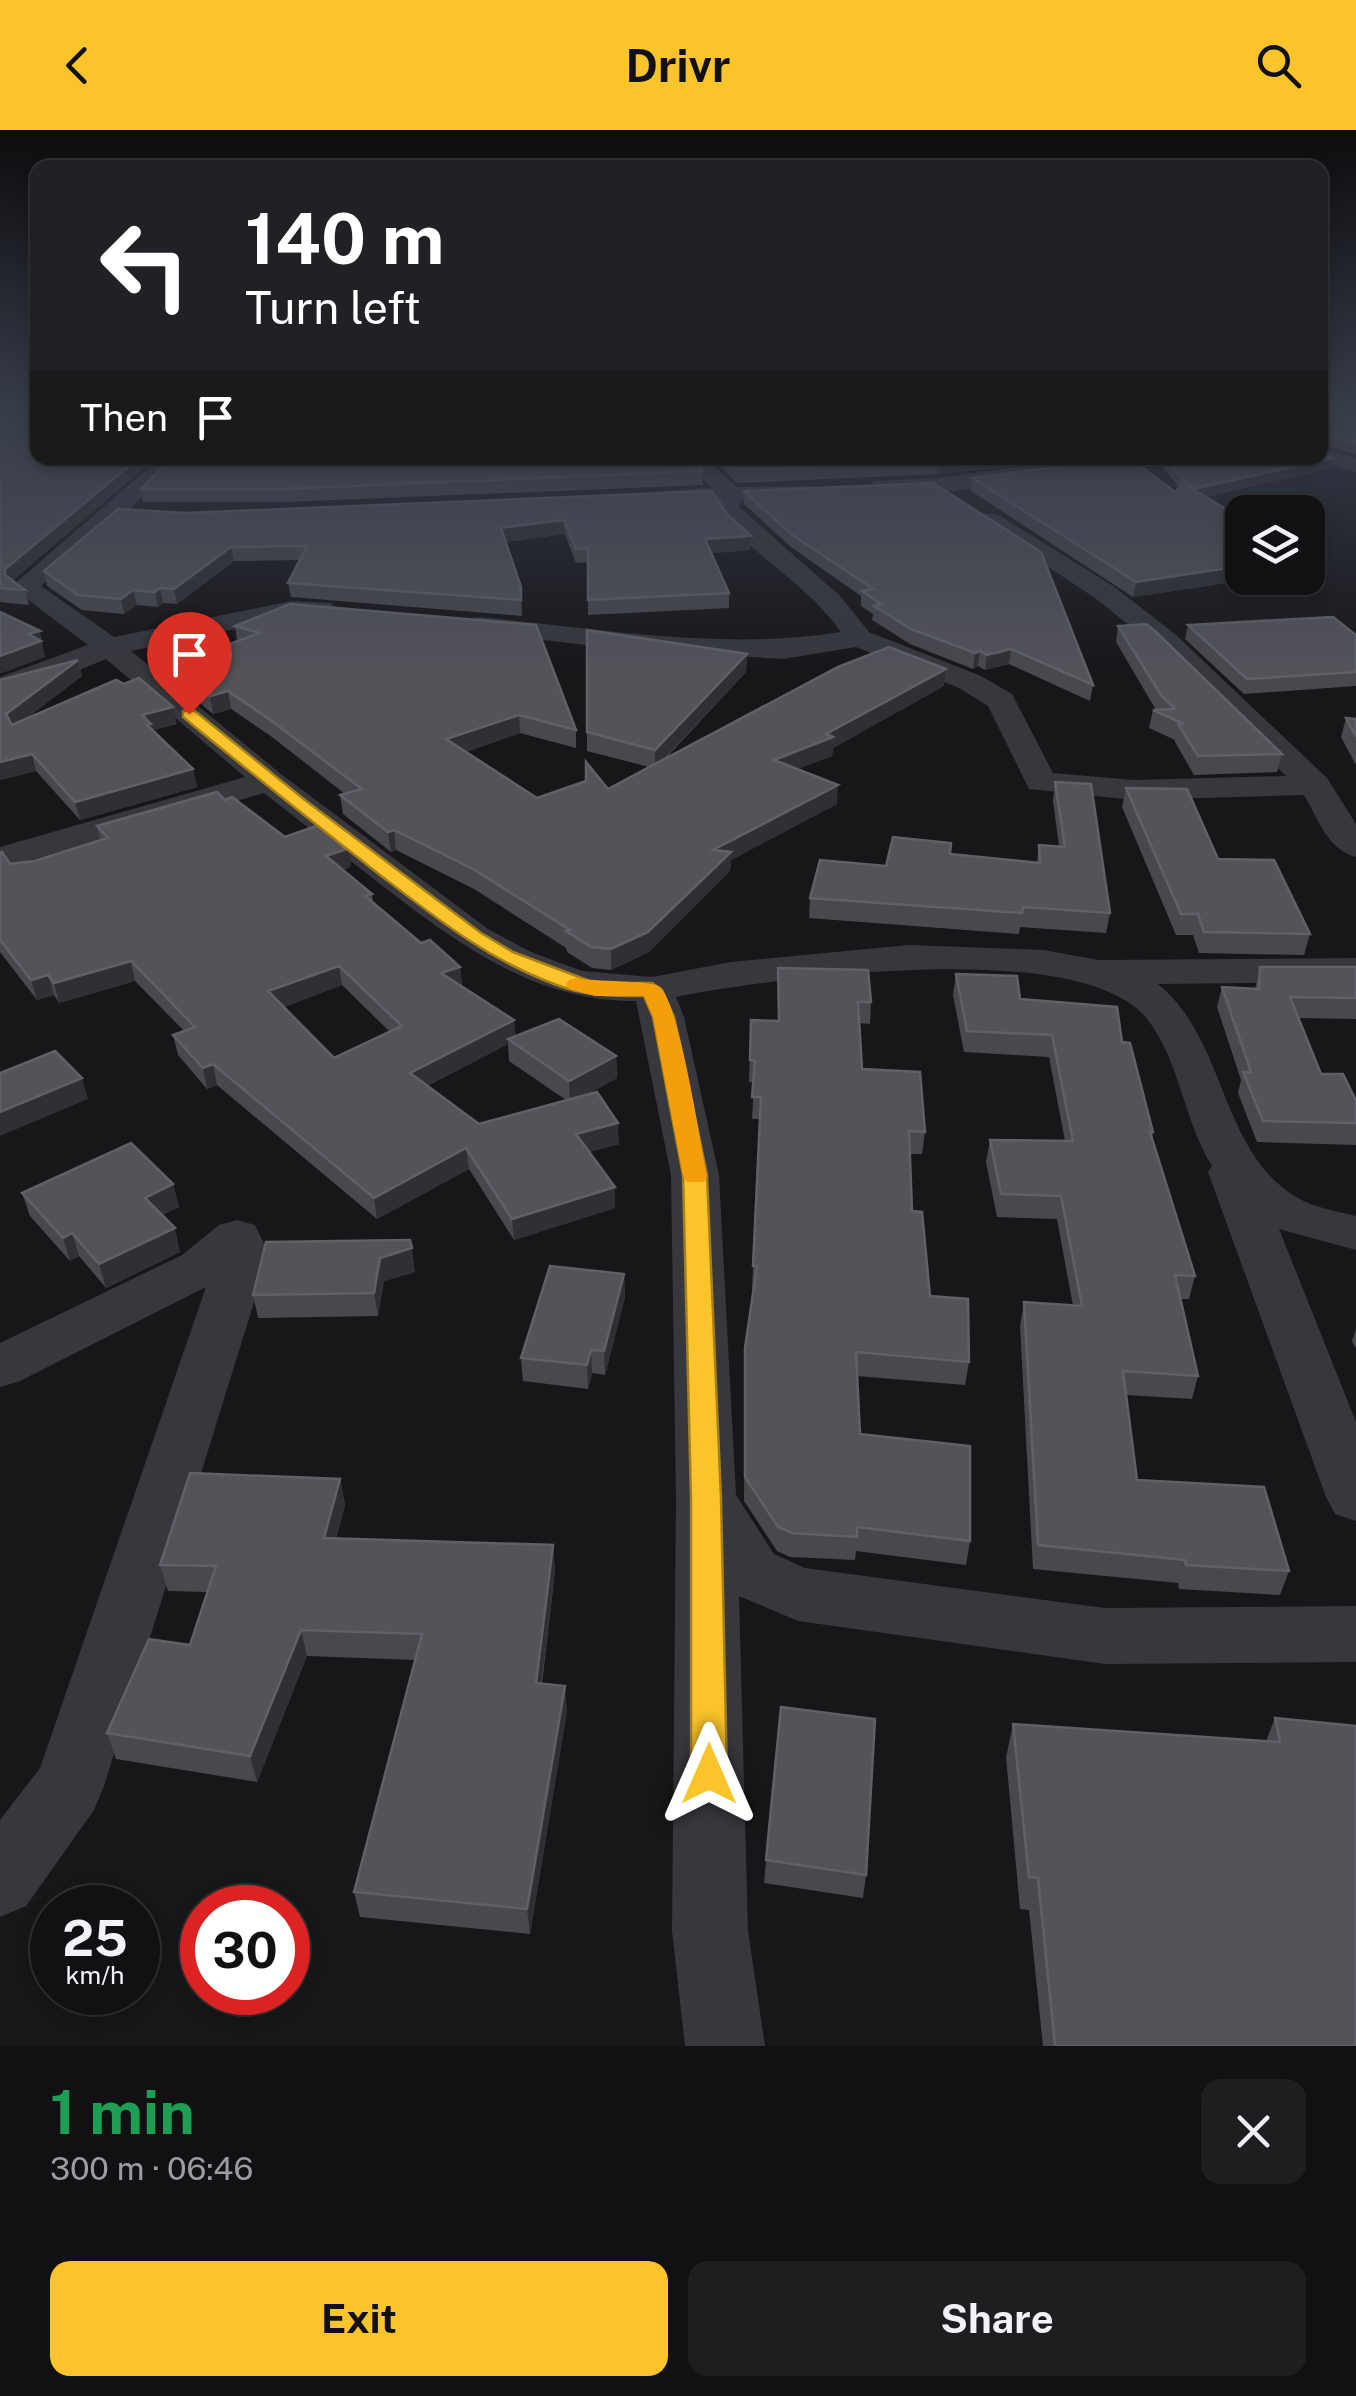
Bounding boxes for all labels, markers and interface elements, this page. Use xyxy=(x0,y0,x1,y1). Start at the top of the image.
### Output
icon: back xyxy=(50,38,105,93)
icon: search xyxy=(1251,38,1306,93)
text: Drivr xyxy=(626,39,730,92)
text: 140 m xyxy=(245,197,444,280)
icon: left xyxy=(80,200,210,330)
text: Turn left xyxy=(245,281,421,334)
icon: arrive xyxy=(188,390,243,445)
text: Then xyxy=(80,395,168,440)
map controls xyxy=(1225,495,1325,595)
button: layers xyxy=(1225,495,1325,595)
pin xyxy=(147,612,232,715)
icon: arrive xyxy=(162,627,217,682)
position arrow xyxy=(657,1722,761,1826)
speed limit sign: 30 xyxy=(180,1885,310,2015)
text: 25 xyxy=(62,1908,128,1967)
text: km/h xyxy=(66,1960,124,1990)
text: 1 min xyxy=(50,2077,195,2148)
button: close xyxy=(1201,2079,1306,2184)
text: 300 m · 06:46 xyxy=(50,2150,253,2187)
button: Exit xyxy=(50,2261,668,2376)
button: Share xyxy=(688,2261,1306,2376)

